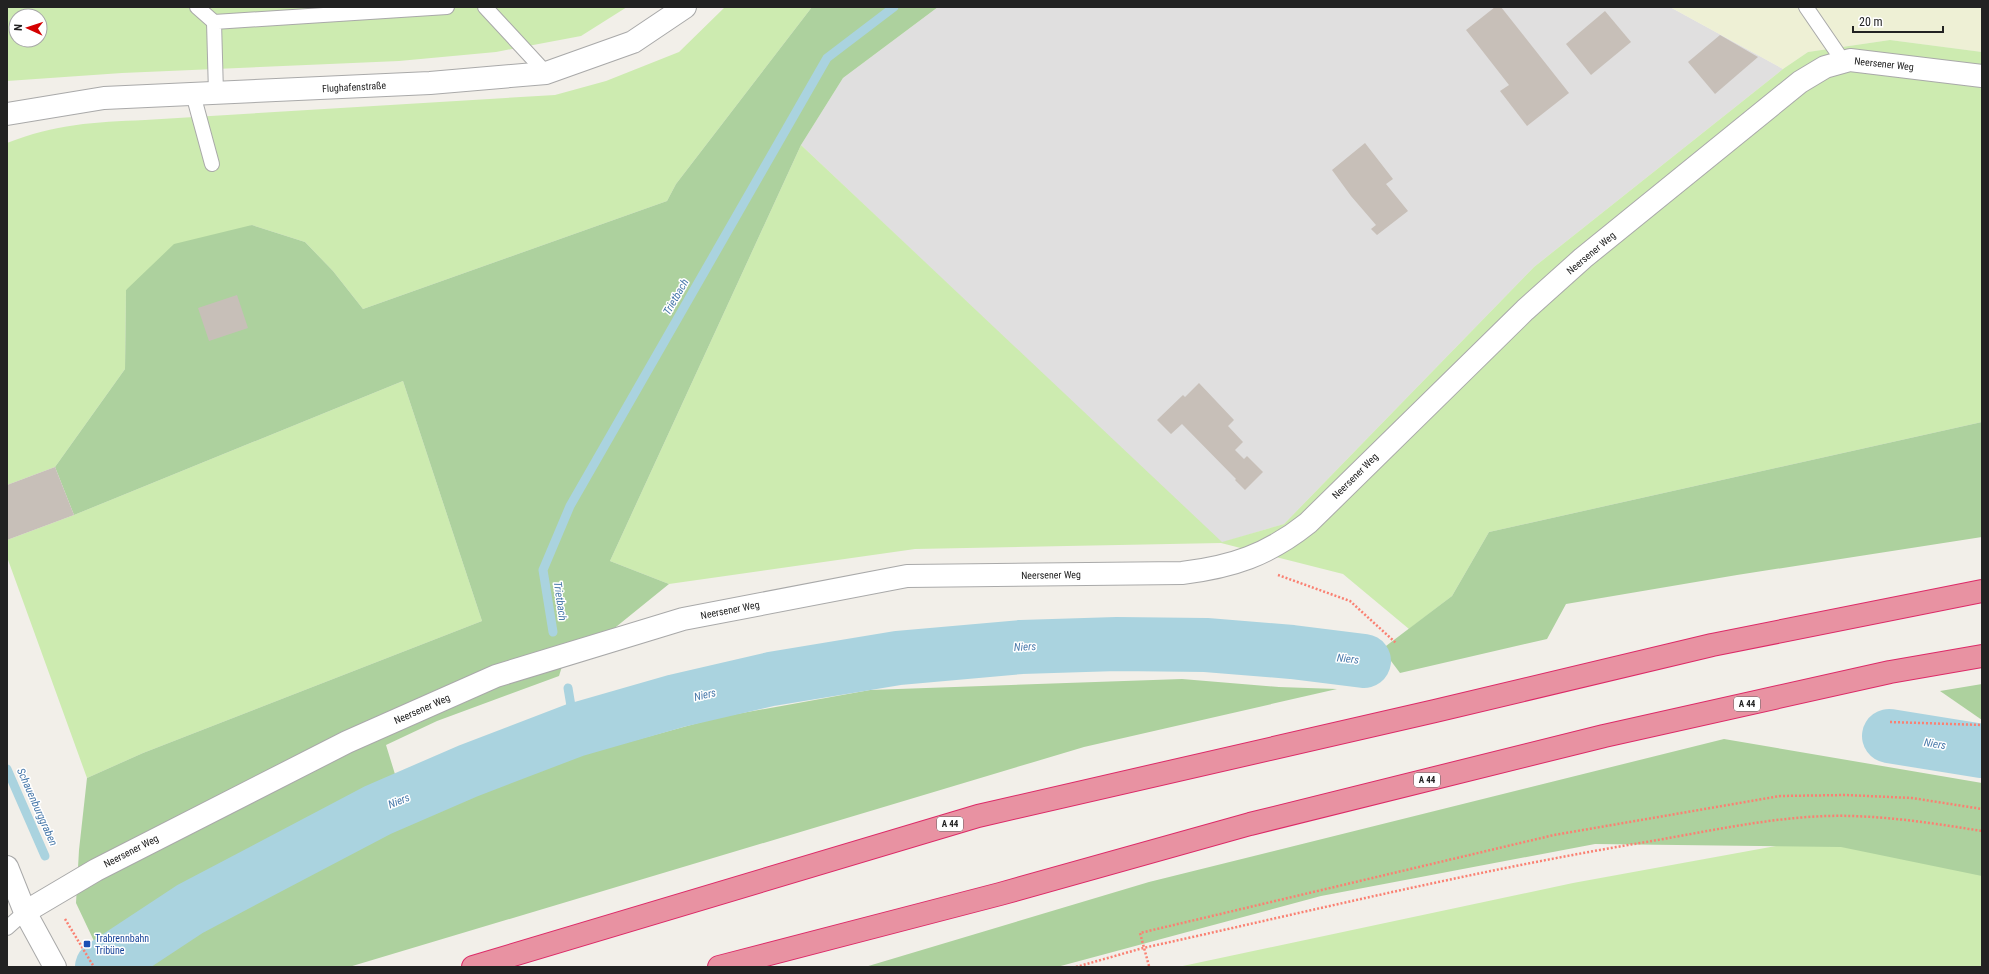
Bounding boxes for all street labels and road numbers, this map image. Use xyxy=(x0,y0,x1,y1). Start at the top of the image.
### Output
street label: Neersener Weg xyxy=(1854,55,1914,73)
street label: Flughafenstraße xyxy=(322,80,387,94)
street label: Neersener Weg xyxy=(1565,230,1618,276)
street label: Neersener Weg xyxy=(1330,451,1380,501)
street label: Neersener Weg xyxy=(1021,569,1081,581)
street label: Neersener Weg xyxy=(700,599,760,621)
street label: Neersener Weg xyxy=(392,692,452,726)
road number: A 44 xyxy=(1734,697,1760,711)
road number: A 44 xyxy=(1414,773,1440,787)
road number: A 44 xyxy=(937,817,963,831)
street label: Neersener Weg xyxy=(102,832,160,869)

